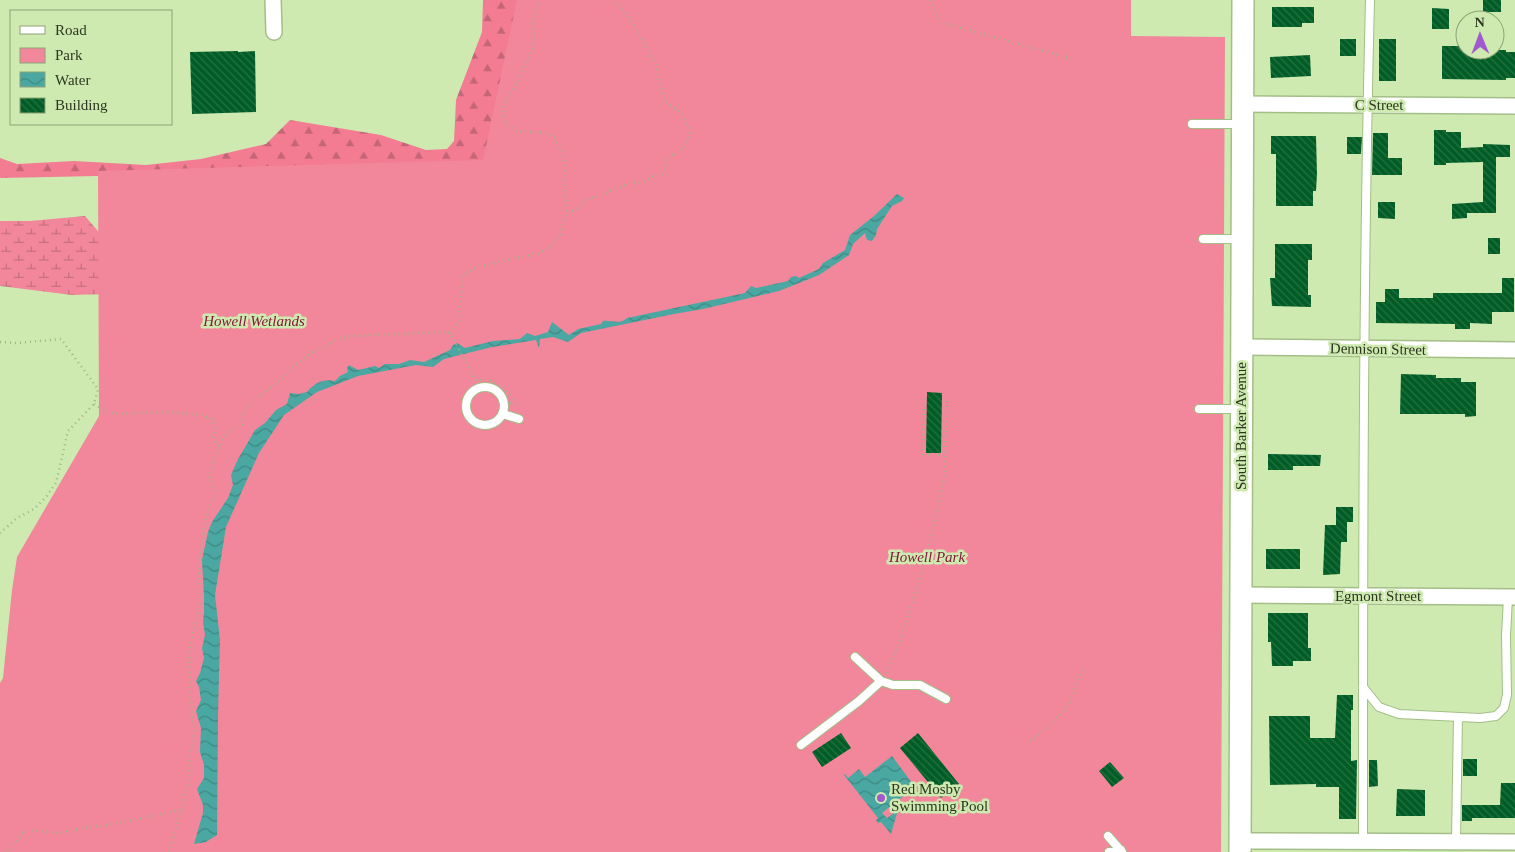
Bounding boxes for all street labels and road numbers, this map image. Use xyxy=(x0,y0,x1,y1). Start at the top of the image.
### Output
street label: C Street xyxy=(1355,97,1404,113)
street label: Dennison Street xyxy=(1330,340,1427,358)
street label: South Barker Avenue xyxy=(1233,362,1249,490)
street label: Egmont Street xyxy=(1335,588,1422,604)

